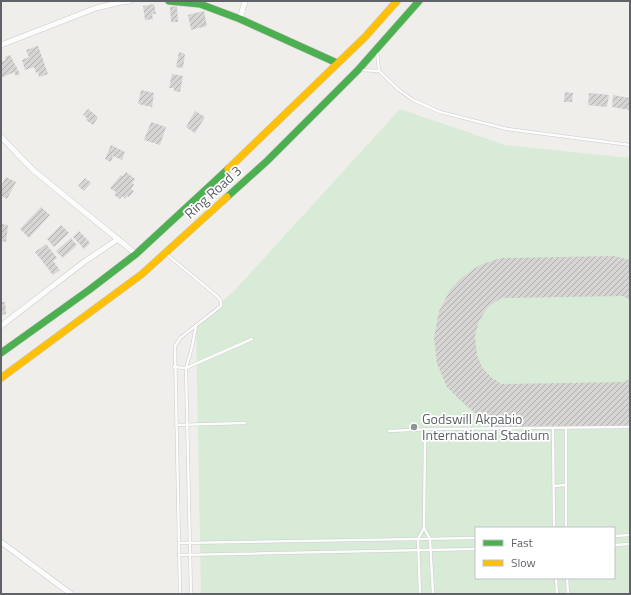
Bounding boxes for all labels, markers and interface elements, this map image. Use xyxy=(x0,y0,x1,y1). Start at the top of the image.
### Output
street label: Ring Road 3 xyxy=(179,160,246,223)
place label: Godswill Akpabio International Stadium xyxy=(422,408,550,445)
marker: Godswill Akpabio International Stadium xyxy=(409,422,419,432)
legend xyxy=(475,527,615,579)
text: Fast xyxy=(511,533,534,552)
text: Slow xyxy=(511,553,536,572)

